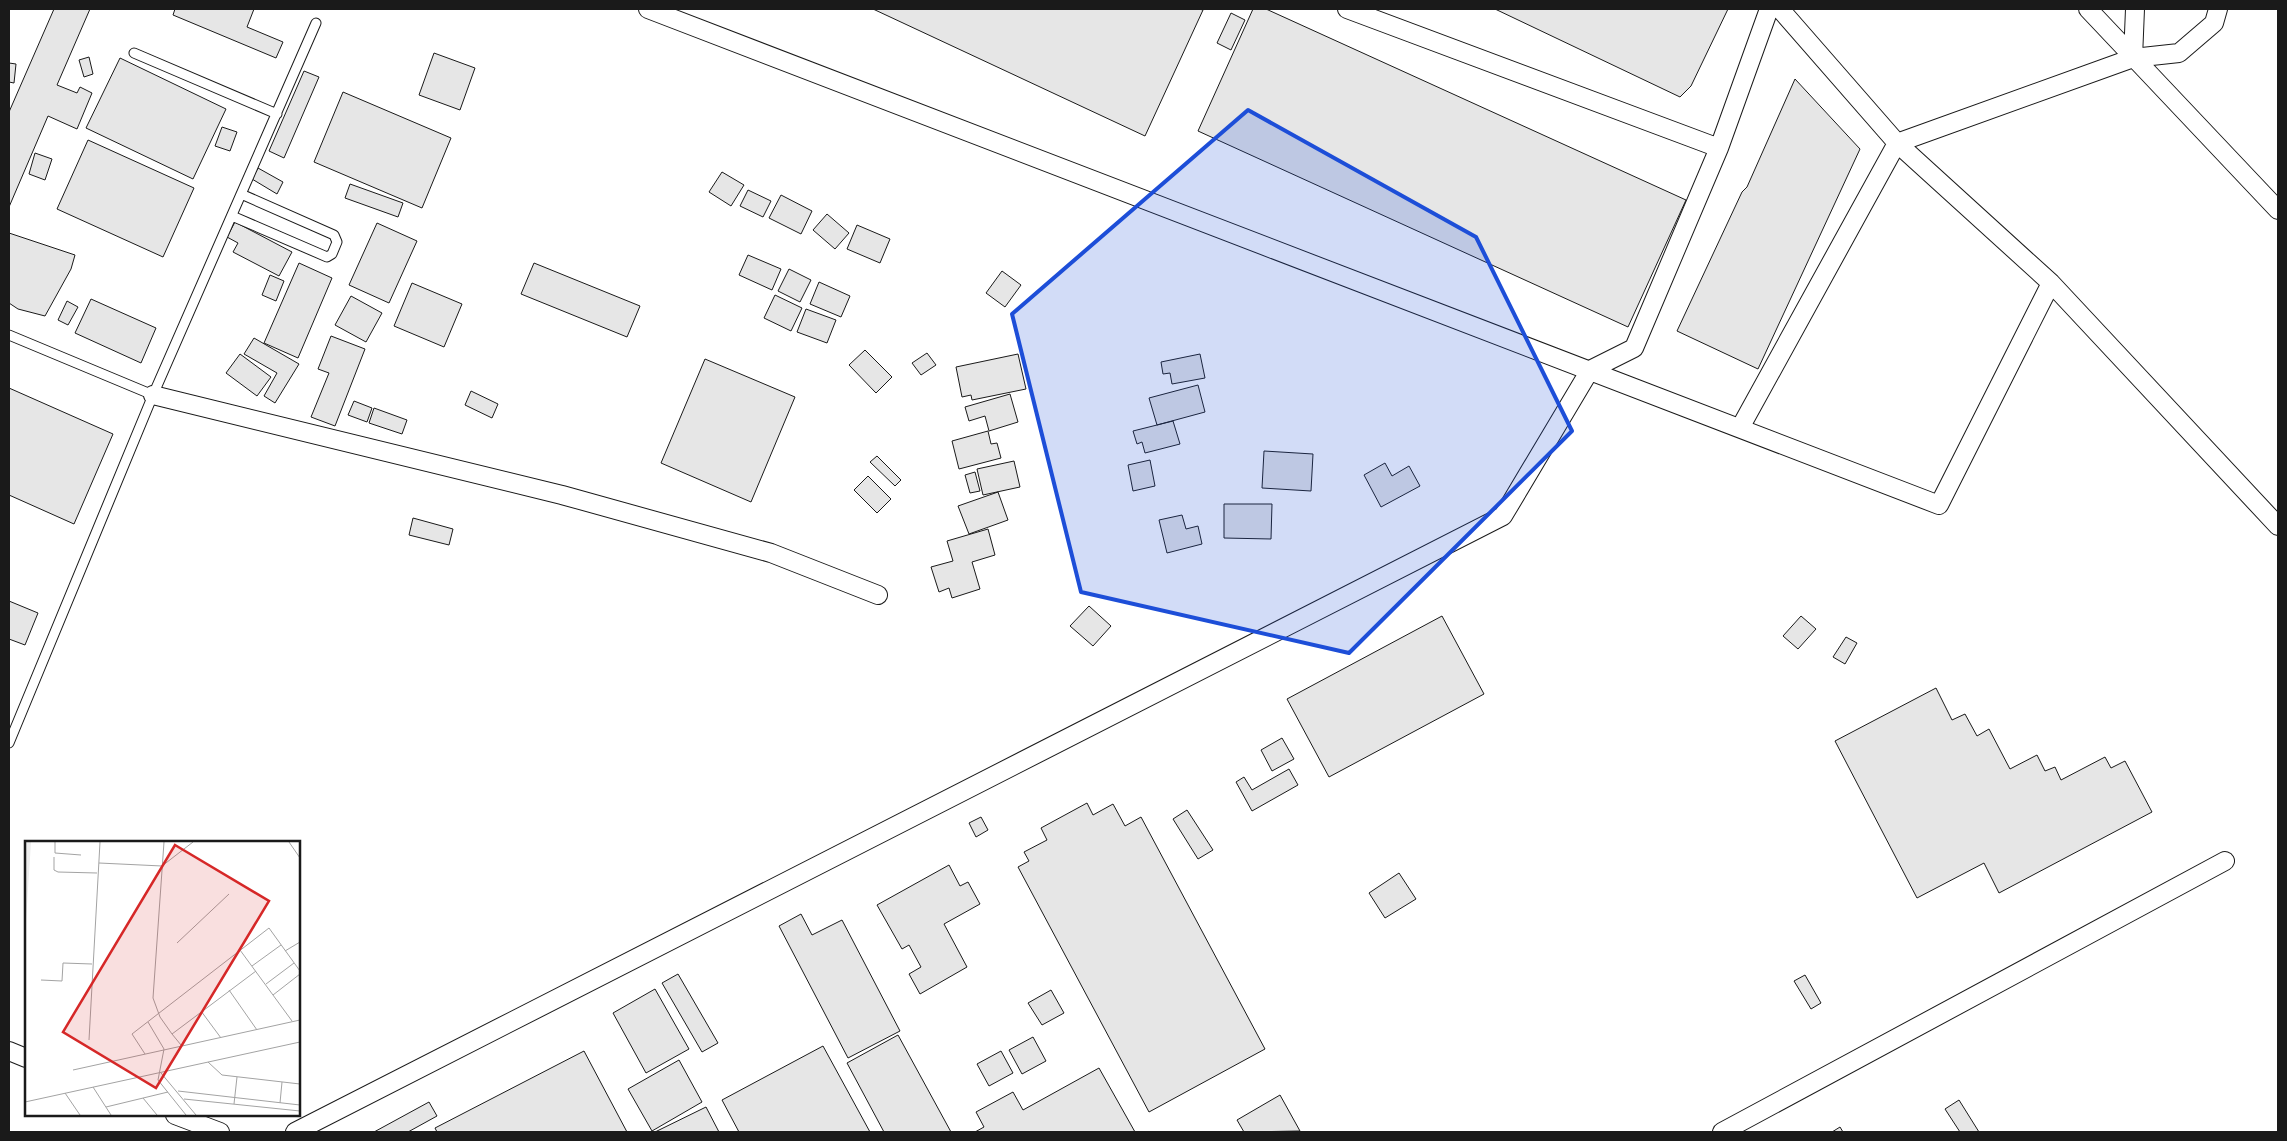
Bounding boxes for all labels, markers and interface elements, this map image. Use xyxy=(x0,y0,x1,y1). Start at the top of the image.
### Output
inset map xyxy=(25,841,300,1116)

